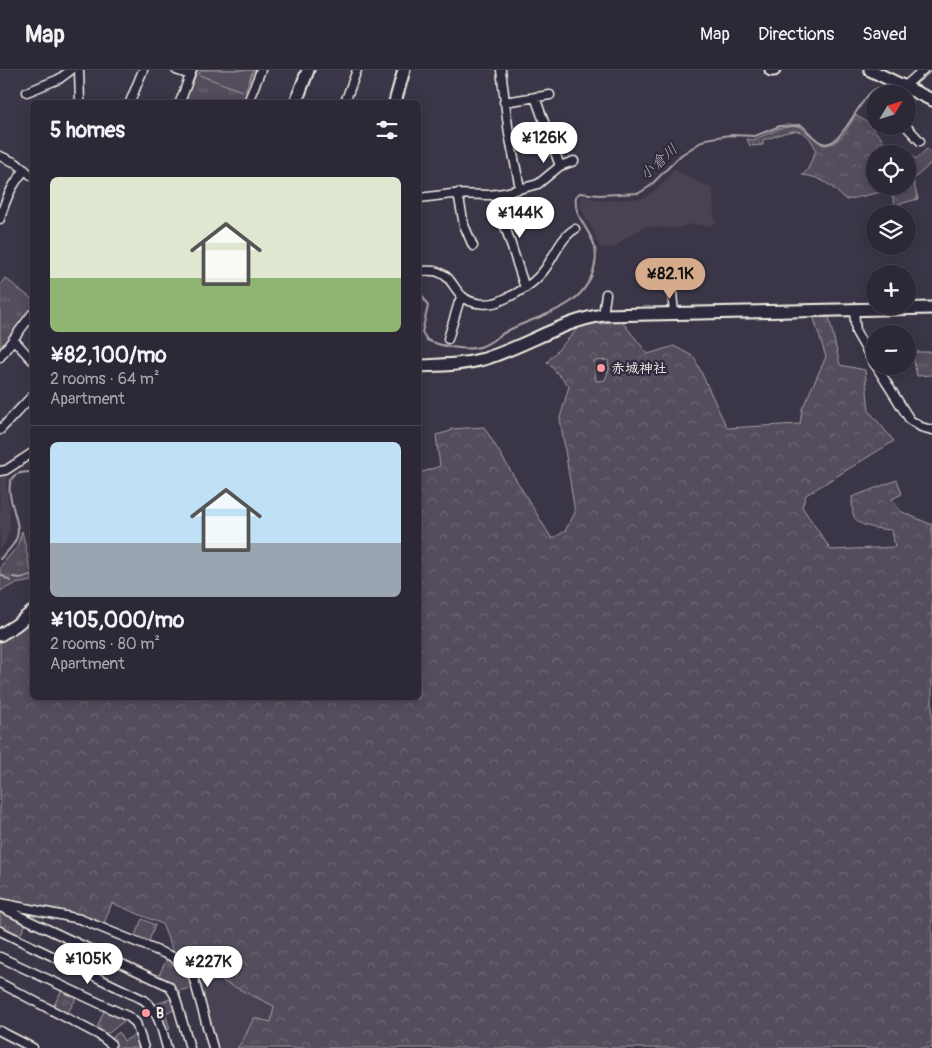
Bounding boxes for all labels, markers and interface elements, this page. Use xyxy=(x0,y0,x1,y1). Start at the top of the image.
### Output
text: Map xyxy=(25,20,65,49)
text: Map xyxy=(700,23,730,46)
text: Directions xyxy=(758,23,834,46)
text: Saved xyxy=(862,23,907,46)
north arrow xyxy=(866,85,916,135)
map controls xyxy=(866,85,916,375)
icon: filters xyxy=(373,116,401,144)
text: 5 homes xyxy=(50,117,125,144)
pin: ¥126K xyxy=(509,122,579,164)
text: ¥126K xyxy=(521,128,567,148)
water label: 小倉川 xyxy=(636,140,682,184)
button: locate xyxy=(866,145,916,195)
pin: ¥144K xyxy=(485,196,555,239)
text: ¥144K xyxy=(497,203,543,223)
button: layers xyxy=(866,205,916,255)
icon: home xyxy=(181,209,271,299)
pin: ¥82.1K xyxy=(629,258,711,300)
text: ¥82.1K xyxy=(646,264,694,284)
button: + xyxy=(866,265,916,315)
button: − xyxy=(866,325,916,375)
text: ¥82,100/mo xyxy=(50,342,167,369)
place label: 赤城神社 xyxy=(611,360,667,377)
marker: 赤城神社 xyxy=(595,362,607,374)
text: 2 rooms · 64 m² xyxy=(50,369,160,389)
text: Apartment xyxy=(50,389,125,409)
icon: home xyxy=(181,475,271,565)
text: ¥105,000/mo xyxy=(50,607,184,634)
text: 2 rooms · 80 m² xyxy=(50,634,160,654)
text: Apartment xyxy=(50,654,125,674)
pin: ¥105K xyxy=(53,942,123,985)
pin: ¥227K xyxy=(173,946,243,988)
text: ¥105K xyxy=(65,949,111,969)
text: ¥227K xyxy=(184,952,232,972)
place label: B xyxy=(156,1005,164,1022)
marker: B xyxy=(140,1007,152,1019)

